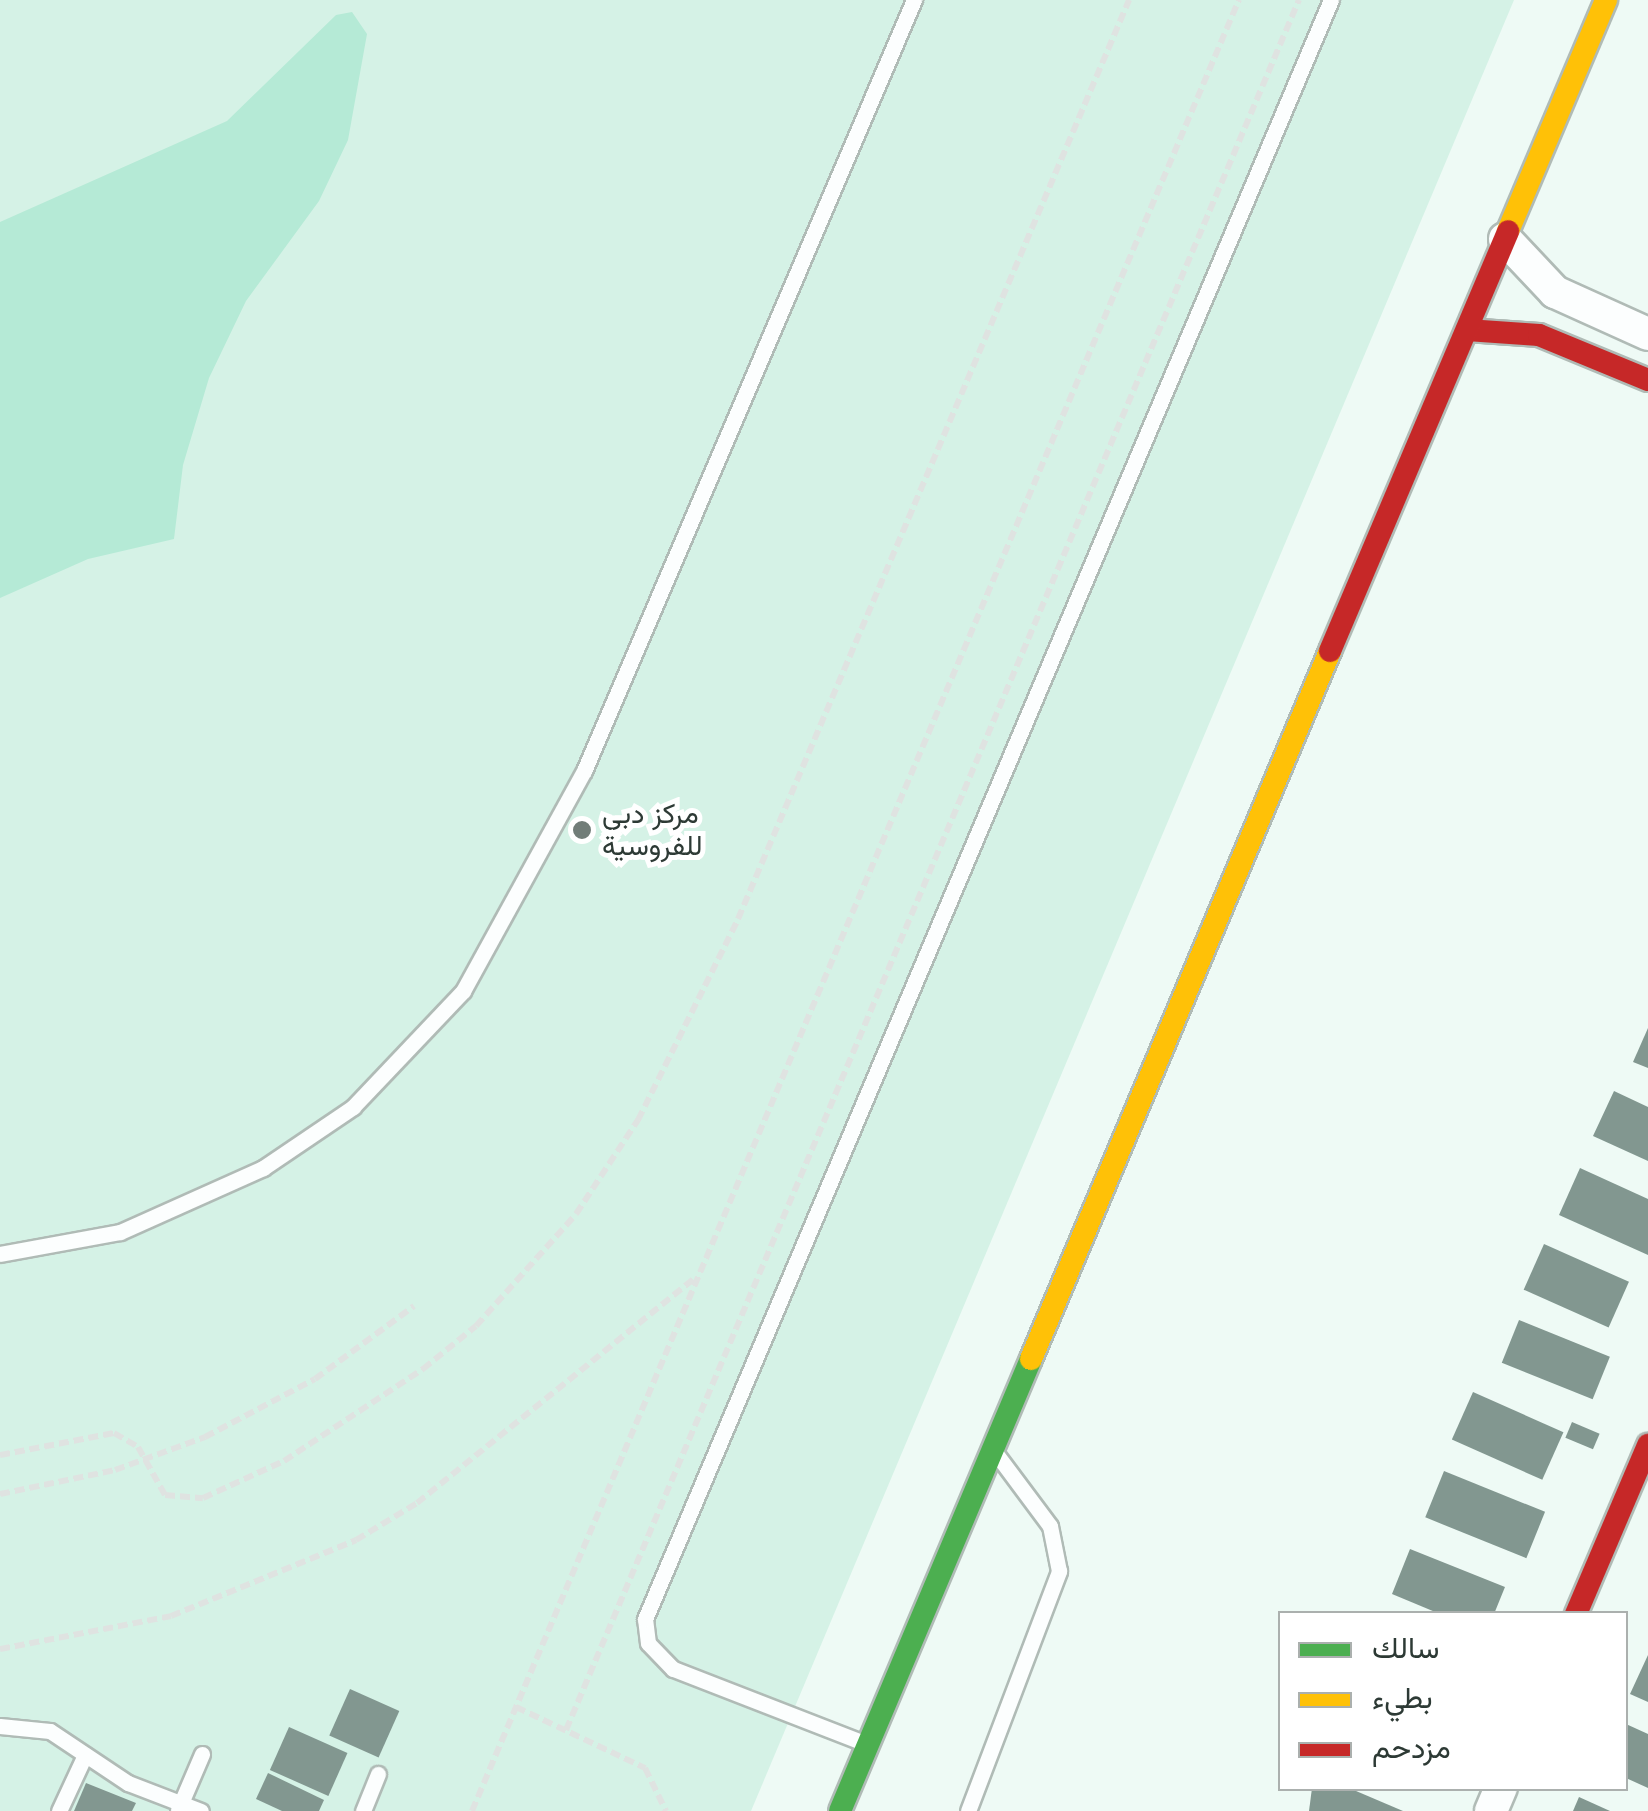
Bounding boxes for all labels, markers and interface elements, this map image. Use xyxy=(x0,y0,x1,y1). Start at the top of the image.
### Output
place label: مركز دبي للفروسية xyxy=(602,797,703,863)
marker: مركز دبي للفروسية xyxy=(571,819,593,841)
legend xyxy=(1278,1611,1628,1791)
text: سالك xyxy=(1372,1631,1439,1664)
text: بطيء xyxy=(1372,1681,1433,1714)
text: مزدحم xyxy=(1372,1731,1451,1764)

